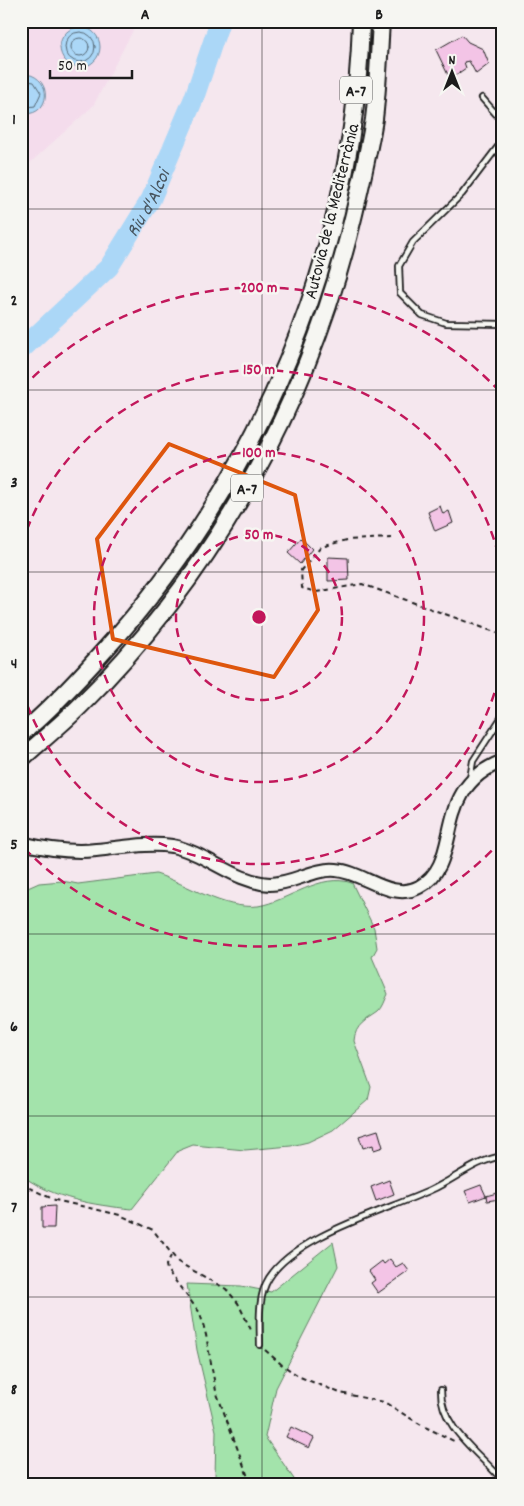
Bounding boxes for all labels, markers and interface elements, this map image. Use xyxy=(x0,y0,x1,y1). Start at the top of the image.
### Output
text: A xyxy=(141,4,150,27)
text: B xyxy=(375,4,383,27)
scale bar xyxy=(50,48,132,80)
north arrow xyxy=(426,48,476,98)
text: N xyxy=(449,51,456,71)
text: 50 m xyxy=(58,56,87,78)
road number: A-7 xyxy=(340,76,372,104)
text: 1 xyxy=(12,109,16,132)
street label: Autovia de la Mediterrània xyxy=(300,121,367,302)
water label: Riu d'Alcoi xyxy=(121,163,180,243)
text: 200 m xyxy=(241,278,277,300)
text: 2 xyxy=(11,290,18,313)
text: 150 m xyxy=(243,360,275,382)
text: 100 m xyxy=(242,443,276,465)
text: 3 xyxy=(10,472,18,495)
road number: A-7 xyxy=(231,474,263,502)
text: 50 m xyxy=(245,525,273,547)
centre of rings xyxy=(250,608,268,626)
text: 4 xyxy=(11,653,17,676)
text: 5 xyxy=(10,834,18,857)
text: 6 xyxy=(10,1016,18,1039)
text: 7 xyxy=(11,1197,17,1220)
text: 8 xyxy=(11,1379,18,1402)

